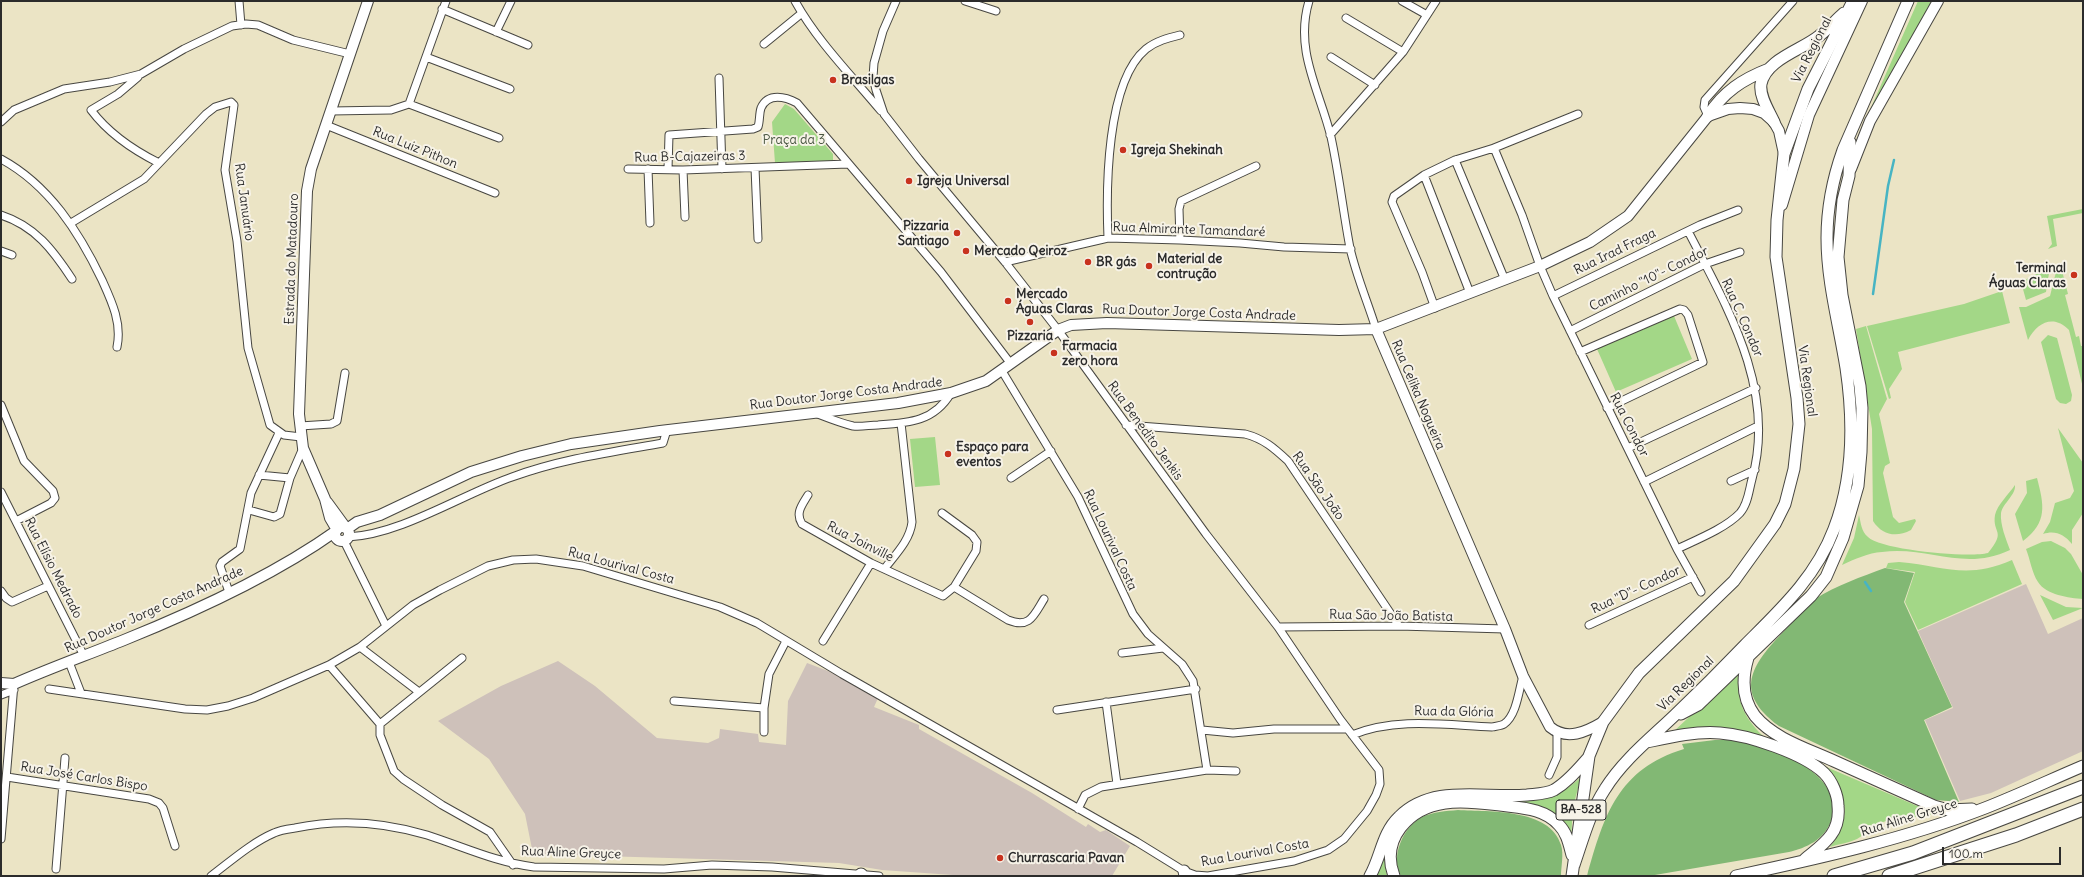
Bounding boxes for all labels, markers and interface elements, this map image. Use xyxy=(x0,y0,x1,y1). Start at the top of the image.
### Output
street label: Via Regional xyxy=(1789,14,1835,86)
place label: Brasilgas xyxy=(841,72,894,88)
marker: Brasilgas xyxy=(828,75,838,85)
street label: Rua Luiz Pithon xyxy=(370,124,460,172)
park label: Praça da 3 xyxy=(763,132,825,148)
place label: Igreja Shekinah xyxy=(1131,142,1223,158)
marker: Igreja Shekinah xyxy=(1118,145,1128,155)
street label: Rua B-Cajazeiras 3 xyxy=(634,148,746,166)
street label: Rua Januário xyxy=(231,162,257,242)
place label: Igreja Universal xyxy=(917,173,1009,189)
marker: Igreja Universal xyxy=(904,176,914,186)
street label: Estrada do Matadouro xyxy=(282,193,302,325)
place label: Pizzaria Santiago xyxy=(898,218,949,249)
street label: Rua Almirante Tamandaré xyxy=(1112,220,1266,240)
street label: Rua Irad Fraga xyxy=(1572,225,1658,279)
marker: Pizzaria Santiago xyxy=(952,228,962,238)
place label: Mercado Qeiroz xyxy=(974,243,1067,259)
street label: Caminho "10"- Condor xyxy=(1587,243,1711,315)
marker: Mercado Qeiroz xyxy=(961,246,971,256)
place label: Material de contrução xyxy=(1157,251,1222,282)
place label: BR gás xyxy=(1096,254,1136,270)
marker: BR gás xyxy=(1083,257,1093,267)
place label: Terminal Águas Claras xyxy=(1989,260,2066,291)
marker: Material de contrução xyxy=(1144,261,1154,271)
marker: Terminal Águas Claras xyxy=(2069,270,2079,280)
street label: Rua C. Condor xyxy=(1718,276,1766,360)
place label: Mercado Águas Claras xyxy=(1016,286,1093,317)
marker: Mercado Águas Claras xyxy=(1003,296,1013,306)
street label: Rua Doutor Jorge Costa Andrade xyxy=(1102,302,1296,324)
marker: Pizzaria xyxy=(1025,317,1035,327)
place label: Pizzaria xyxy=(1007,328,1053,344)
place label: Farmacia zero hora xyxy=(1062,338,1118,369)
street label: Rua Celika Nogueira xyxy=(1388,338,1448,452)
street label: Via Regional xyxy=(1794,344,1820,418)
marker: Farmacia zero hora xyxy=(1049,348,1059,358)
street label: Rua Doutor Jorge Costa Andrade xyxy=(749,374,943,414)
street label: Rua Benedito Jenkis xyxy=(1104,379,1186,483)
street label: Rua Condor xyxy=(1606,390,1652,460)
place label: Espaço para eventos xyxy=(956,439,1029,470)
marker: Espaço para eventos xyxy=(943,449,953,459)
street label: Rua São João xyxy=(1289,449,1347,523)
street label: Rua Lourival Costa xyxy=(1080,487,1140,593)
street label: Rua Elísio Medrado xyxy=(21,515,85,621)
street label: Rua Joinville xyxy=(824,519,896,565)
street label: Rua Lourival Costa xyxy=(566,544,676,588)
street label: Rua Doutor Jorge Costa Andrade xyxy=(62,563,246,657)
street label: Rua "D"- Condor xyxy=(1589,563,1683,617)
street label: Rua São João Batista xyxy=(1329,607,1453,625)
street label: Via Regional xyxy=(1655,653,1717,715)
street label: Rua da Glória xyxy=(1414,704,1494,720)
street label: Rua José Carlos Bispo xyxy=(19,759,149,795)
street label: Rua Aline Greyce xyxy=(1859,796,1959,840)
road number: BA-528 xyxy=(1556,800,1606,820)
street label: Rua Lourival Costa xyxy=(1200,836,1310,870)
scale bar xyxy=(1944,839,2063,865)
street label: Rua Aline Greyce xyxy=(521,843,621,863)
text: 100 m xyxy=(1949,846,1983,861)
place label: Churrascaria Pavan xyxy=(1008,850,1124,866)
marker: Churrascaria Pavan xyxy=(995,853,1005,863)

